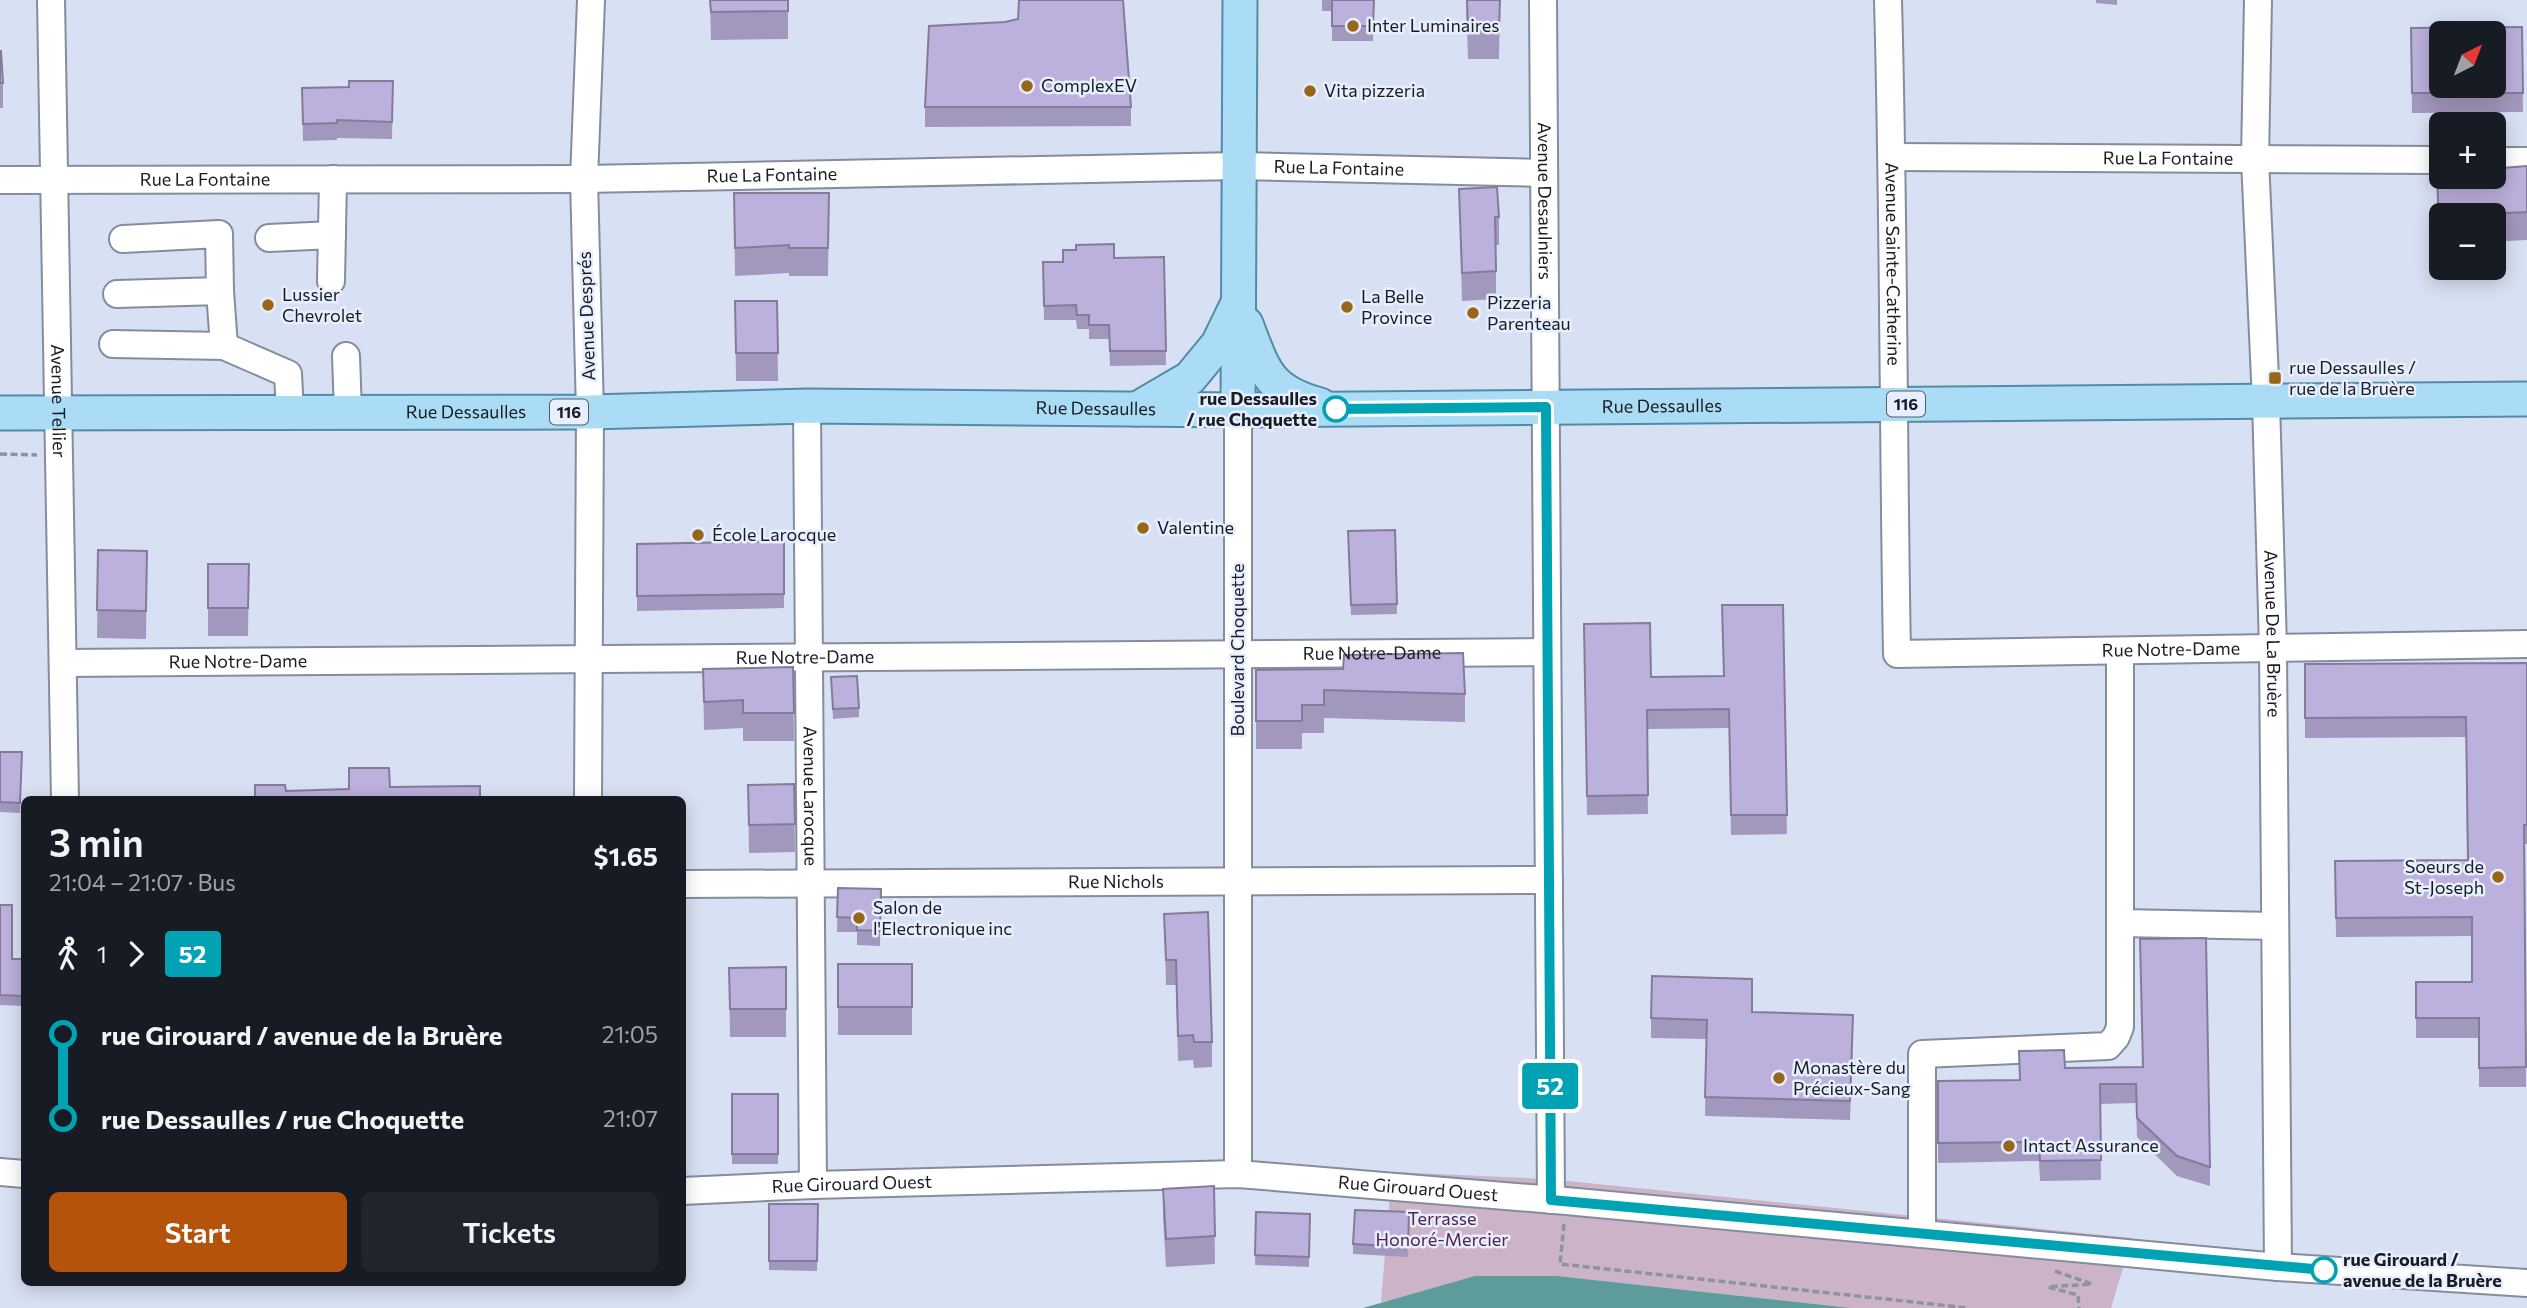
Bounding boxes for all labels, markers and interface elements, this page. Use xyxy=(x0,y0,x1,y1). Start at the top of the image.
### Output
place label: Inter Luminaires xyxy=(1367,14,1499,36)
marker: Inter Luminaires xyxy=(1345,18,1361,34)
north arrow xyxy=(2429,21,2506,98)
map controls xyxy=(2429,21,2506,280)
place label: ComplexEV xyxy=(1041,74,1137,96)
marker: ComplexEV xyxy=(1019,78,1035,94)
place label: Vita pizzeria xyxy=(1324,79,1425,101)
marker: Vita pizzeria xyxy=(1302,83,1318,99)
button: + xyxy=(2429,112,2506,189)
street label: Avenue Desaulniers xyxy=(1534,122,1557,280)
street label: Rue La Fontaine xyxy=(2103,146,2233,169)
street label: Rue La Fontaine xyxy=(1273,155,1404,180)
street label: Rue La Fontaine xyxy=(706,162,837,187)
street label: Avenue Sainte-Catherine xyxy=(1881,162,1906,366)
street label: Rue La Fontaine xyxy=(140,168,270,190)
button: − xyxy=(2429,203,2506,280)
street label: Avenue Després xyxy=(573,251,599,381)
place label: Lussier Chevrolet xyxy=(282,283,362,326)
place label: La Belle Province xyxy=(1361,285,1432,328)
place label: Pizzeria Parenteau xyxy=(1487,291,1571,334)
marker: Lussier Chevrolet xyxy=(260,297,276,313)
marker: La Belle Province xyxy=(1339,299,1355,315)
marker: Pizzeria Parenteau xyxy=(1465,305,1481,321)
street label: Avenue Tellier xyxy=(47,344,71,458)
place label: rue Dessaulles / rue de la Bruère xyxy=(2289,356,2416,399)
marker: rue Dessaulles / rue de la Bruère xyxy=(2267,370,2283,386)
place label: rue Dessaulles / rue Choquette xyxy=(1186,387,1317,430)
road number: 116 xyxy=(1887,392,1925,416)
street label: Rue Dessaulles xyxy=(1602,394,1722,417)
street label: Rue Dessaulles xyxy=(1036,396,1156,419)
marker: rue Dessaulles / rue Choquette xyxy=(1323,396,1349,422)
street label: Rue Dessaulles xyxy=(406,400,526,422)
road number: 116 xyxy=(550,400,588,424)
place label: Valentine xyxy=(1157,516,1234,538)
marker: Valentine xyxy=(1135,520,1151,536)
place label: École Larocque xyxy=(712,523,836,545)
marker: École Larocque xyxy=(690,527,706,543)
street label: Avenue De La Bruère xyxy=(2260,549,2286,718)
street label: Boulevard Choquette xyxy=(1226,564,1248,736)
street label: Rue Notre-Dame xyxy=(2101,637,2240,661)
street label: Rue Notre-Dame xyxy=(1303,641,1441,664)
street label: Rue Notre-Dame xyxy=(736,645,874,668)
street label: Rue Notre-Dame xyxy=(169,649,307,672)
street label: Avenue Larocque xyxy=(799,726,823,866)
text: 3 min xyxy=(49,818,144,865)
text: $1.65 xyxy=(594,840,658,871)
place label: Soeurs de St-Joseph xyxy=(2404,855,2484,898)
text: 21:04 – 21:07 · Bus xyxy=(49,868,236,896)
marker: Soeurs de St-Joseph xyxy=(2490,869,2506,885)
street label: Rue Nichols xyxy=(1068,870,1164,892)
place label: Salon de l'Electronique inc xyxy=(873,896,1012,939)
marker: Salon de l'Electronique inc xyxy=(851,910,867,926)
icon: walk xyxy=(49,935,87,973)
icon: forward xyxy=(117,935,155,973)
text: 52 xyxy=(179,939,207,968)
text: 1 xyxy=(97,940,107,968)
text: rue Girouard / avenue de la Bruère xyxy=(101,1019,502,1050)
text: 21:05 xyxy=(602,1020,658,1048)
place label: Monastère du Précieux-Sang xyxy=(1793,1056,1911,1099)
line badge: 52 xyxy=(1518,1063,1582,1109)
marker: Monastère du Précieux-Sang xyxy=(1771,1070,1787,1086)
text: 52 xyxy=(1536,1071,1564,1100)
text: rue Dessaulles / rue Choquette xyxy=(101,1103,464,1134)
text: 21:07 xyxy=(603,1104,658,1132)
place label: Intact Assurance xyxy=(2023,1134,2159,1156)
marker: Intact Assurance xyxy=(2001,1138,2017,1154)
street label: Rue Girouard Ouest xyxy=(771,1170,932,1197)
street label: Rue Girouard Ouest xyxy=(1337,1170,1499,1205)
button: Start xyxy=(49,1192,347,1272)
button: Tickets xyxy=(361,1192,658,1272)
park label: Terrasse Honoré-Mercier xyxy=(1375,1207,1509,1250)
place label: rue Girouard / avenue de la Bruère xyxy=(2343,1248,2502,1291)
marker: rue Girouard / avenue de la Bruère xyxy=(2311,1257,2337,1283)

